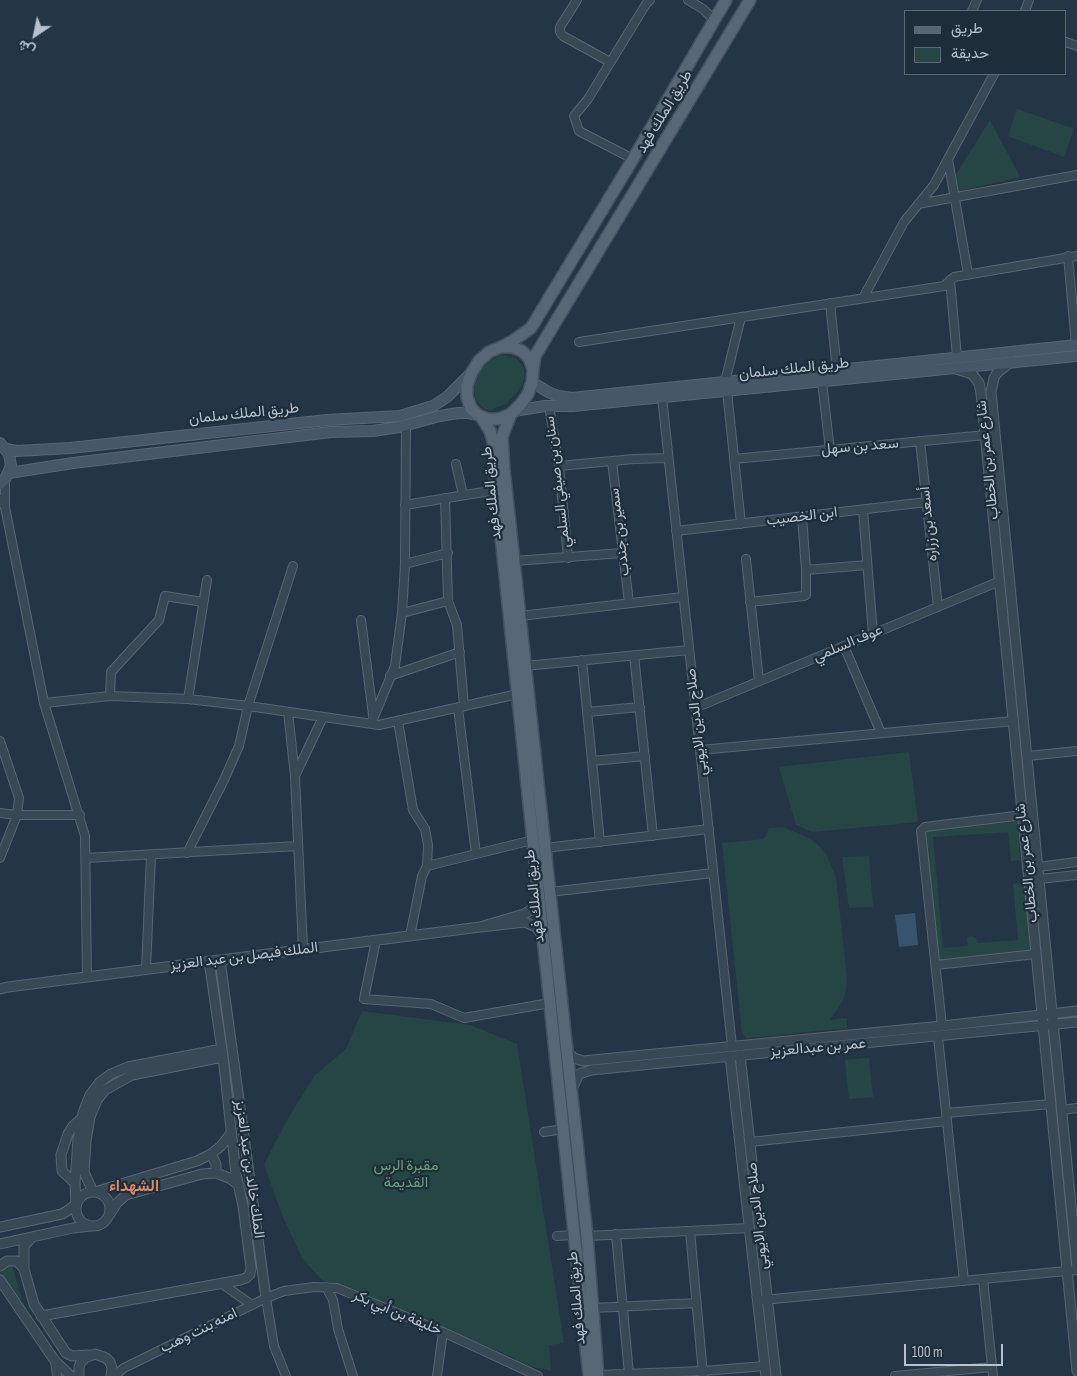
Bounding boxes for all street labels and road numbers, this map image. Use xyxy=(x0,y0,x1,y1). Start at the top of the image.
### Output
street label: طريق الملك فهد xyxy=(633,67,697,157)
street label: طريق الملك سلمان xyxy=(738,354,850,384)
street label: طريق الملك سلمان xyxy=(188,399,300,429)
street label: شارع عمر بن الخطاب xyxy=(973,399,1003,521)
street label: سنان بن صيفي السلمي xyxy=(541,415,575,549)
street label: سعد بن سهل xyxy=(820,435,900,459)
street label: طريق الملك فهد xyxy=(478,445,506,541)
street label: أسعد بن زراره xyxy=(916,486,942,562)
street label: سمير بن جندب xyxy=(606,487,634,577)
street label: ابن الخصيب xyxy=(765,504,839,530)
street label: عوف السلمي xyxy=(811,621,885,667)
street label: صلاح الدين الايوبي xyxy=(682,667,712,777)
street label: شارع عمر بن الخطاب xyxy=(1012,802,1042,924)
street label: طريق الملك فهد xyxy=(521,848,549,944)
street label: الملك فيصل بن عبد العزيز xyxy=(169,939,319,975)
street label: عمر بن عبدالعزيز xyxy=(769,1035,867,1061)
street label: الملك خالد بن عبد العزيز xyxy=(230,1098,268,1240)
street label: صلاح الدين الايوبي xyxy=(743,1161,773,1271)
street label: طريق الملك فهد xyxy=(564,1251,590,1345)
street label: خليفة بن أبي بكر xyxy=(350,1286,444,1340)
street label: امنه بنت وهب xyxy=(158,1305,240,1357)

